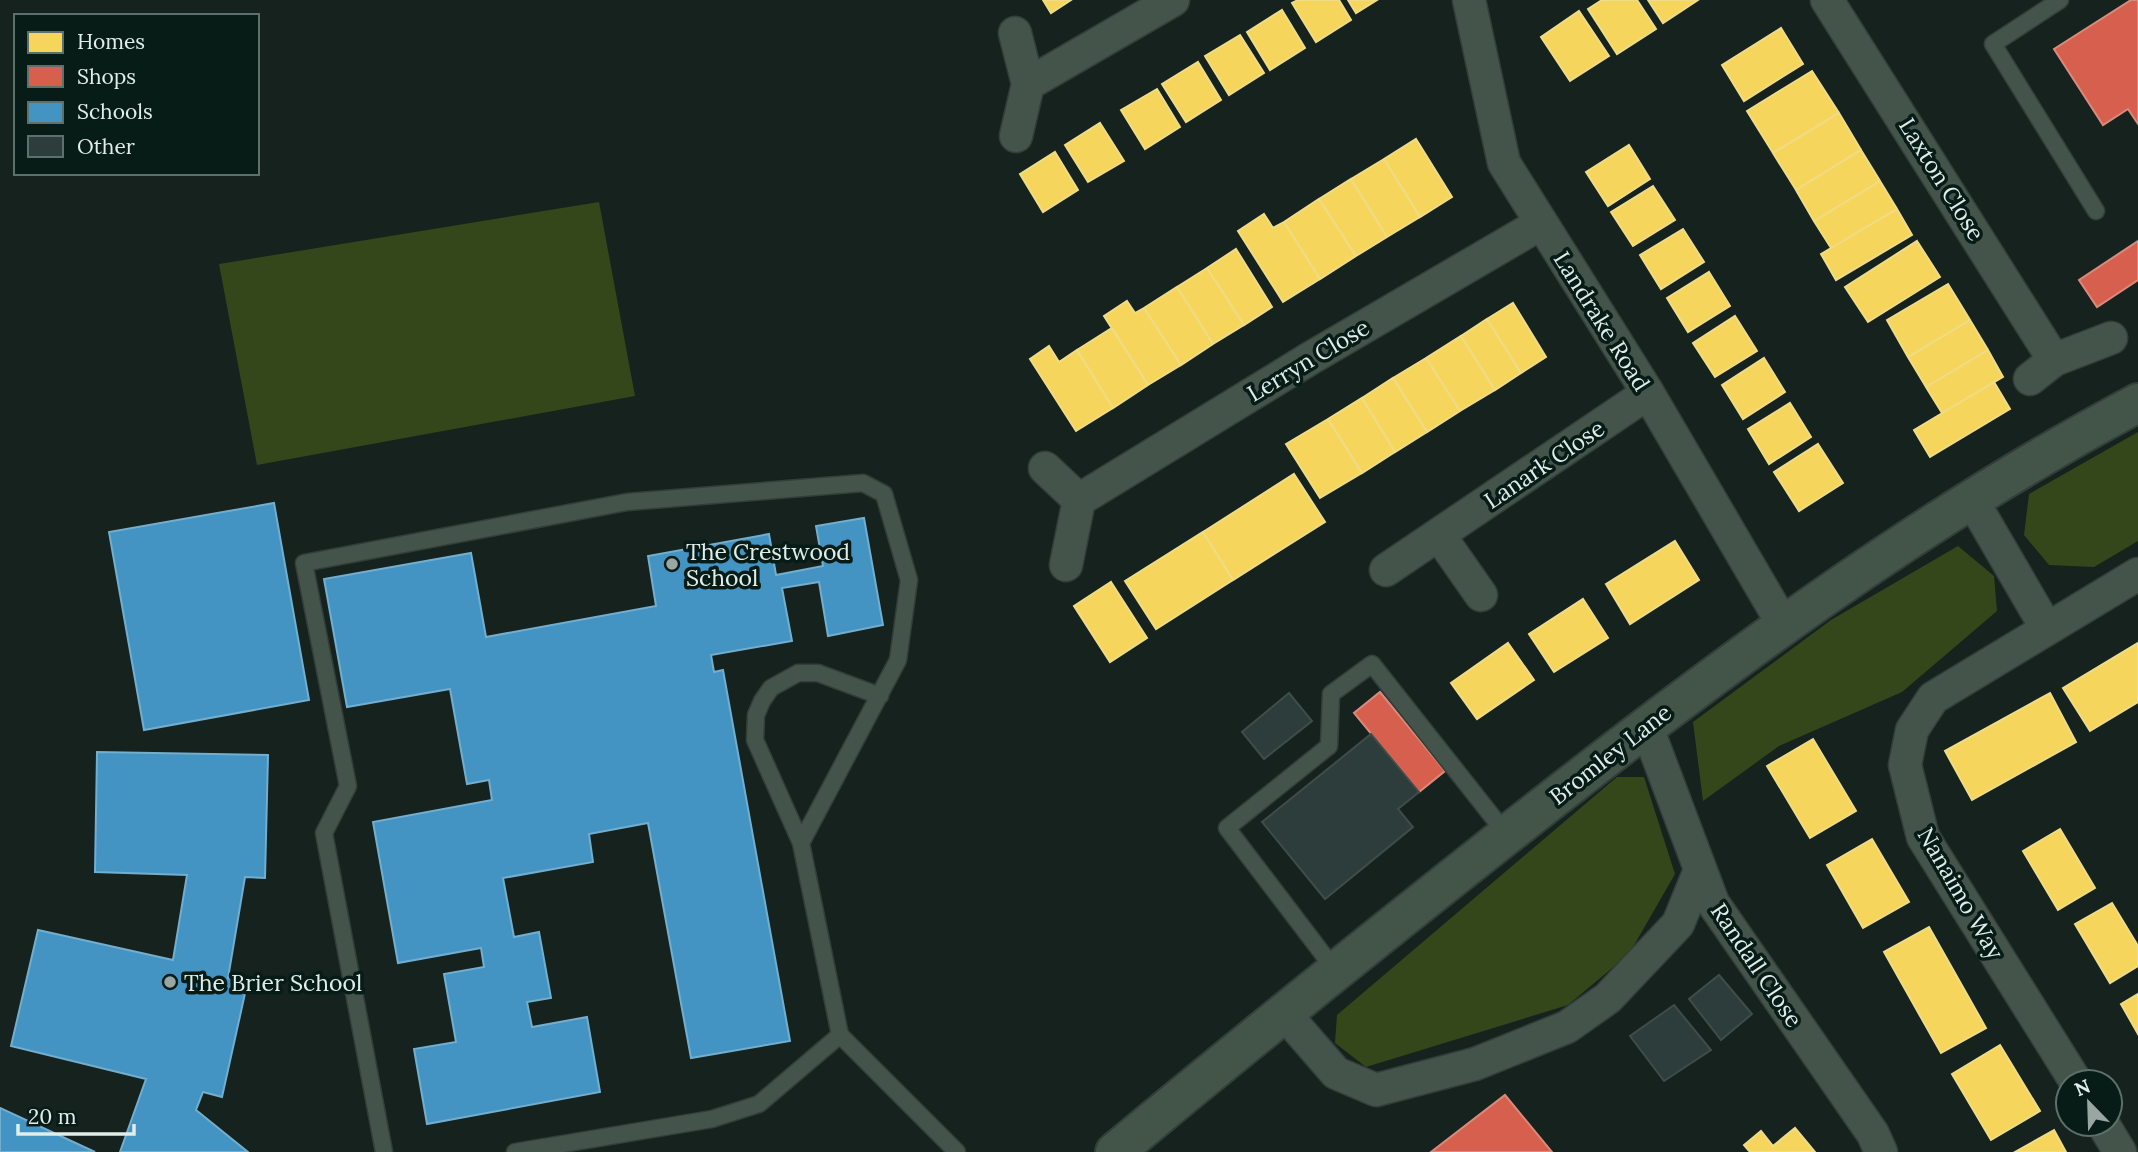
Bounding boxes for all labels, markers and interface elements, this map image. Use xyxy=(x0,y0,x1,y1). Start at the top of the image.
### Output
legend xyxy=(14,14,259,175)
text: Homes xyxy=(77,28,145,55)
text: Shops xyxy=(77,63,136,90)
text: Schools xyxy=(77,98,153,125)
street label: Laxton Close xyxy=(1893,112,1991,246)
text: Other xyxy=(77,133,135,160)
street label: Landrake Road xyxy=(1548,246,1657,396)
street label: Lerryn Close xyxy=(1242,312,1374,408)
street label: Lanark Close xyxy=(1478,413,1610,515)
place label: The Crestwood School xyxy=(686,537,850,592)
marker: The Crestwood School xyxy=(664,556,680,572)
street label: Bromley Lane xyxy=(1543,697,1677,811)
street label: Nanaimo Way xyxy=(1912,822,2011,965)
street label: Randall Close xyxy=(1705,897,1809,1033)
place label: The Brier School xyxy=(184,968,362,997)
marker: The Brier School xyxy=(162,974,178,990)
north arrow xyxy=(2054,1068,2124,1138)
text: N xyxy=(2071,1073,2094,1101)
scale bar xyxy=(18,1092,133,1136)
text: 20 m xyxy=(28,1103,77,1130)

